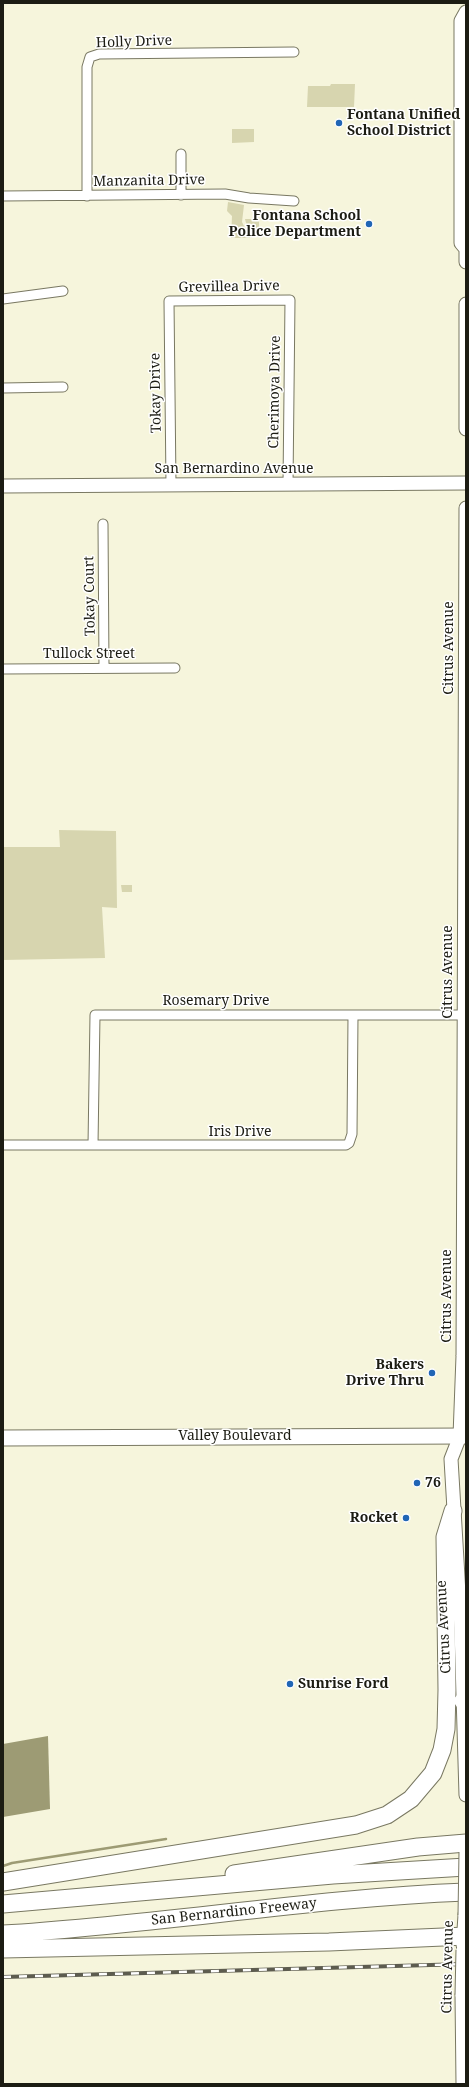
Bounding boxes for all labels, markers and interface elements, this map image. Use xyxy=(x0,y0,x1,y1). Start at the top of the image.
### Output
street label: Holly Drive xyxy=(96,32,172,52)
place label: Fontana Unified School District xyxy=(347,107,460,140)
marker: Fontana Unified School District xyxy=(334,118,344,128)
street label: Manzanita Drive xyxy=(93,172,205,190)
place label: Fontana School Police Department xyxy=(229,208,361,240)
marker: Fontana School Police Department xyxy=(364,219,374,229)
street label: Grevillea Drive xyxy=(178,278,280,296)
street label: Cherimoya Drive xyxy=(266,335,284,449)
street label: Tokay Drive xyxy=(147,353,165,433)
street label: San Bernardino Avenue xyxy=(155,461,313,477)
street label: Tokay Court xyxy=(81,556,99,636)
street label: Citrus Avenue xyxy=(441,601,457,695)
street label: Tullock Street xyxy=(43,646,135,662)
street label: Citrus Avenue xyxy=(440,925,456,1019)
street label: Rosemary Drive xyxy=(162,993,270,1009)
street label: Iris Drive xyxy=(208,1124,272,1140)
street label: Citrus Avenue xyxy=(439,1249,455,1343)
place label: Bakers Drive Thru xyxy=(346,1357,424,1390)
marker: Bakers Drive Thru xyxy=(427,1368,437,1378)
street label: Valley Boulevard xyxy=(178,1428,292,1444)
place label: 76 xyxy=(425,1475,441,1491)
marker: 76 xyxy=(412,1478,422,1488)
place label: Rocket xyxy=(350,1510,398,1526)
marker: Rocket xyxy=(401,1513,411,1523)
street label: Citrus Avenue xyxy=(433,1580,455,1674)
place label: Sunrise Ford xyxy=(298,1676,389,1692)
marker: Sunrise Ford xyxy=(285,1679,295,1689)
street label: San Bernardino Freeway xyxy=(151,1895,317,1929)
street label: Citrus Avenue xyxy=(439,1920,457,2014)

